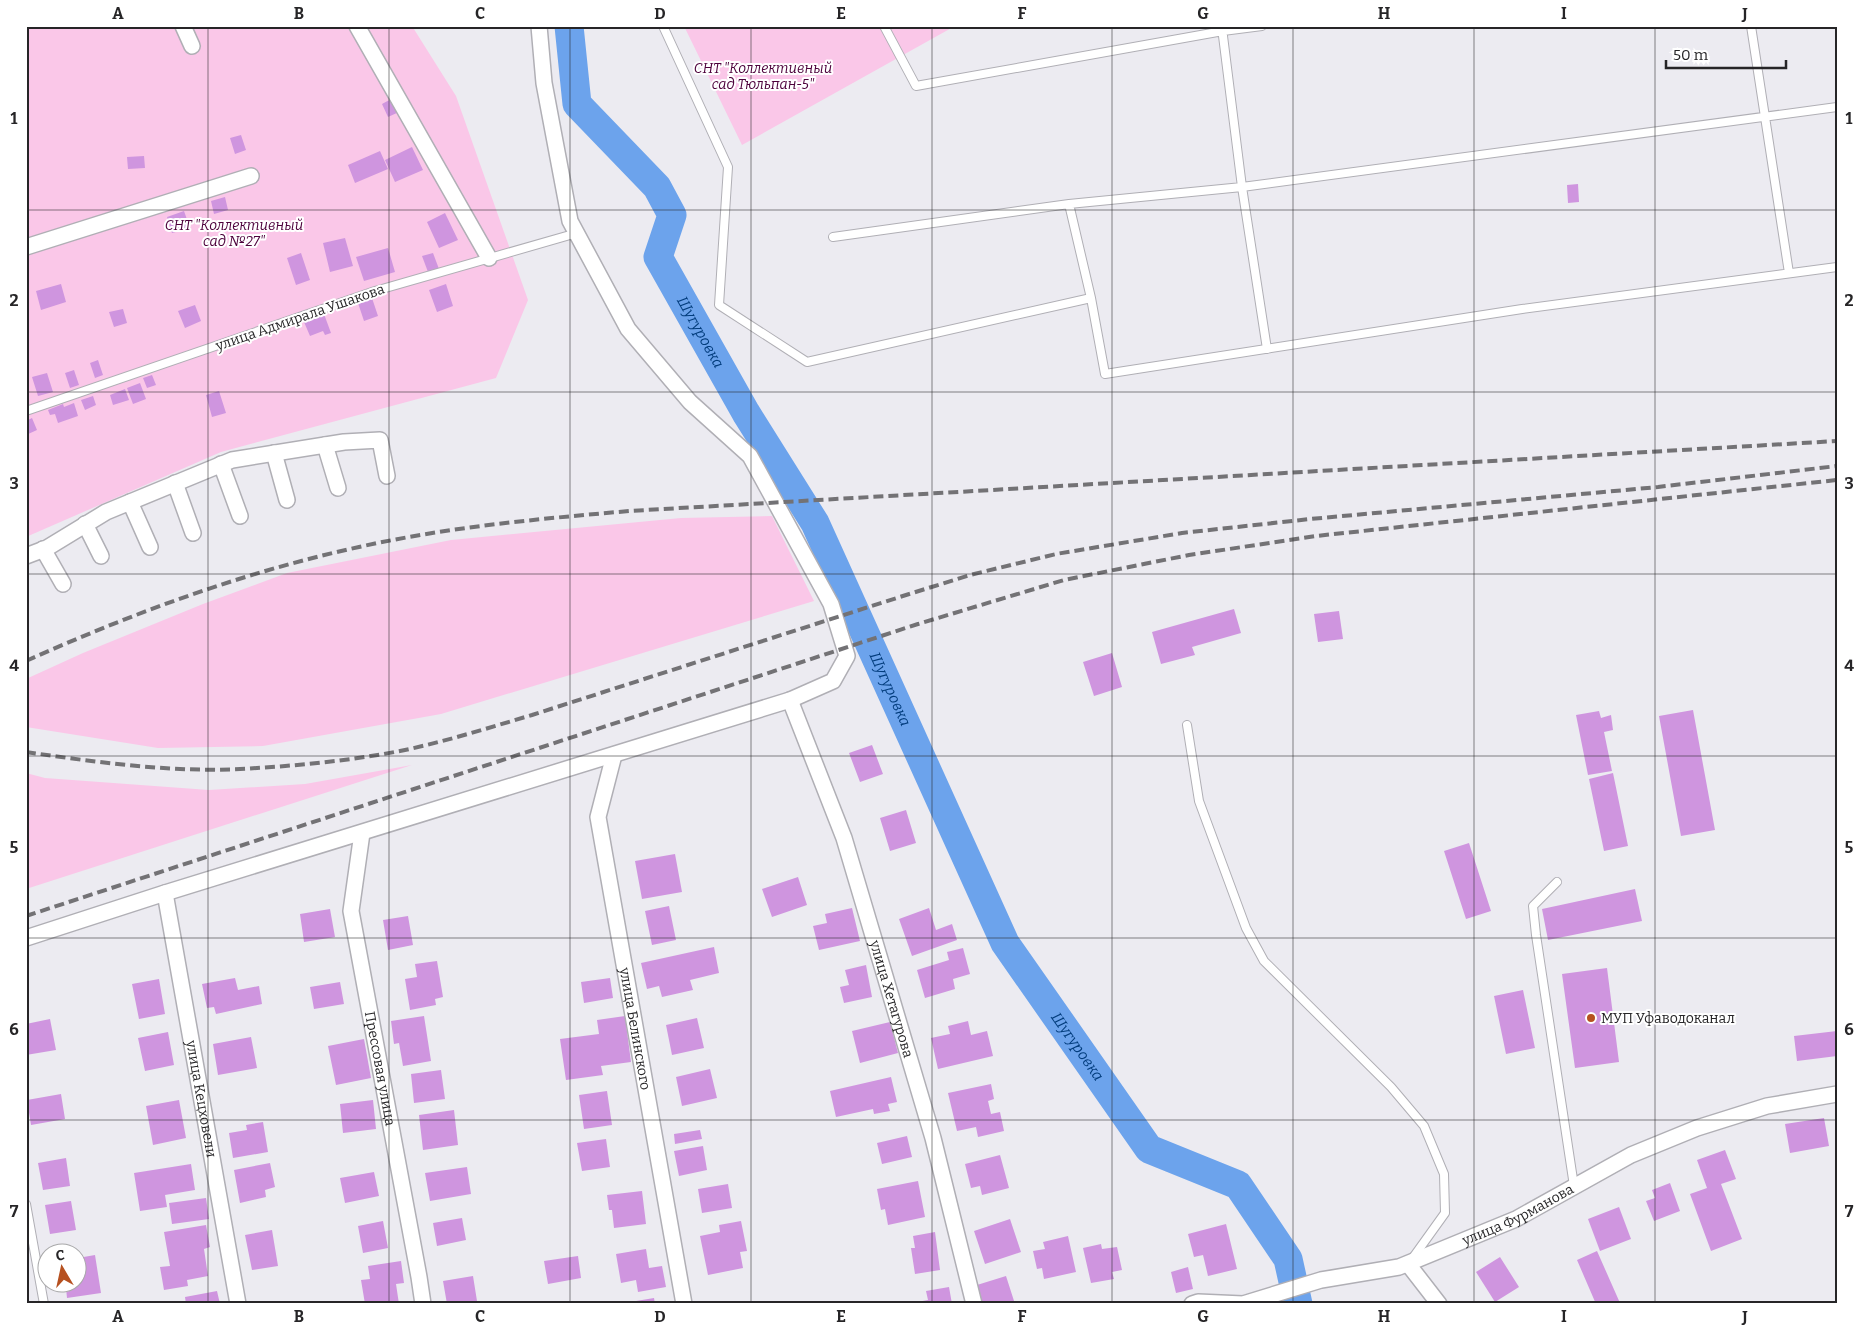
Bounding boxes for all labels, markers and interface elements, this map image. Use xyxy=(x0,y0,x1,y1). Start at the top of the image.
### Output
text: A xyxy=(112,4,124,23)
text: B xyxy=(294,4,304,23)
text: C xyxy=(475,4,485,23)
text: D xyxy=(654,4,666,23)
text: E xyxy=(836,4,846,23)
text: F xyxy=(1018,4,1027,23)
text: G xyxy=(1197,4,1209,23)
text: H xyxy=(1378,4,1391,23)
text: I xyxy=(1561,4,1567,23)
text: J xyxy=(1741,4,1748,23)
scale bar xyxy=(1666,38,1786,70)
text: 50 m xyxy=(1673,46,1709,64)
park label: СНТ "Коллективный сад Тюльпан-5" xyxy=(694,60,832,93)
text: 1 xyxy=(11,109,18,128)
text: 1 xyxy=(1846,109,1853,128)
park label: СНТ "Коллективный сад №27" xyxy=(165,217,303,250)
street label: улица Адмирала Ушакова xyxy=(213,280,387,355)
text: 2 xyxy=(9,291,19,310)
text: 2 xyxy=(1844,291,1854,310)
water label: Шугуровка xyxy=(673,293,728,371)
text: 3 xyxy=(9,474,19,493)
text: 3 xyxy=(1844,474,1854,493)
water label: Шугуровка xyxy=(866,649,915,729)
text: 4 xyxy=(9,656,19,675)
text: 4 xyxy=(1844,656,1854,675)
text: 5 xyxy=(10,838,19,857)
text: 5 xyxy=(1845,838,1854,857)
street label: улица Хетагурова xyxy=(866,937,917,1060)
street label: улица Белинского xyxy=(616,965,654,1091)
water label: Шугуровка xyxy=(1047,1009,1107,1084)
street label: Прессовая улица xyxy=(361,1010,399,1128)
place label: МУП Уфаводоканал xyxy=(1601,1010,1735,1027)
marker: МУП Уфаводоканал xyxy=(1585,1012,1597,1024)
text: 6 xyxy=(9,1020,19,1039)
text: 6 xyxy=(1844,1020,1854,1039)
street label: улица Кецховели xyxy=(182,1038,220,1159)
street label: улица Фурманова xyxy=(1459,1181,1577,1250)
text: 7 xyxy=(10,1202,19,1221)
text: 7 xyxy=(1845,1202,1854,1221)
north arrow xyxy=(38,1242,88,1292)
text: С xyxy=(54,1247,66,1265)
text: A xyxy=(112,1307,124,1326)
text: B xyxy=(294,1307,304,1326)
text: C xyxy=(475,1307,485,1326)
text: D xyxy=(654,1307,666,1326)
text: E xyxy=(836,1307,846,1326)
text: F xyxy=(1018,1307,1027,1326)
text: G xyxy=(1197,1307,1209,1326)
text: H xyxy=(1378,1307,1391,1326)
text: I xyxy=(1561,1307,1567,1326)
text: J xyxy=(1741,1307,1748,1326)

